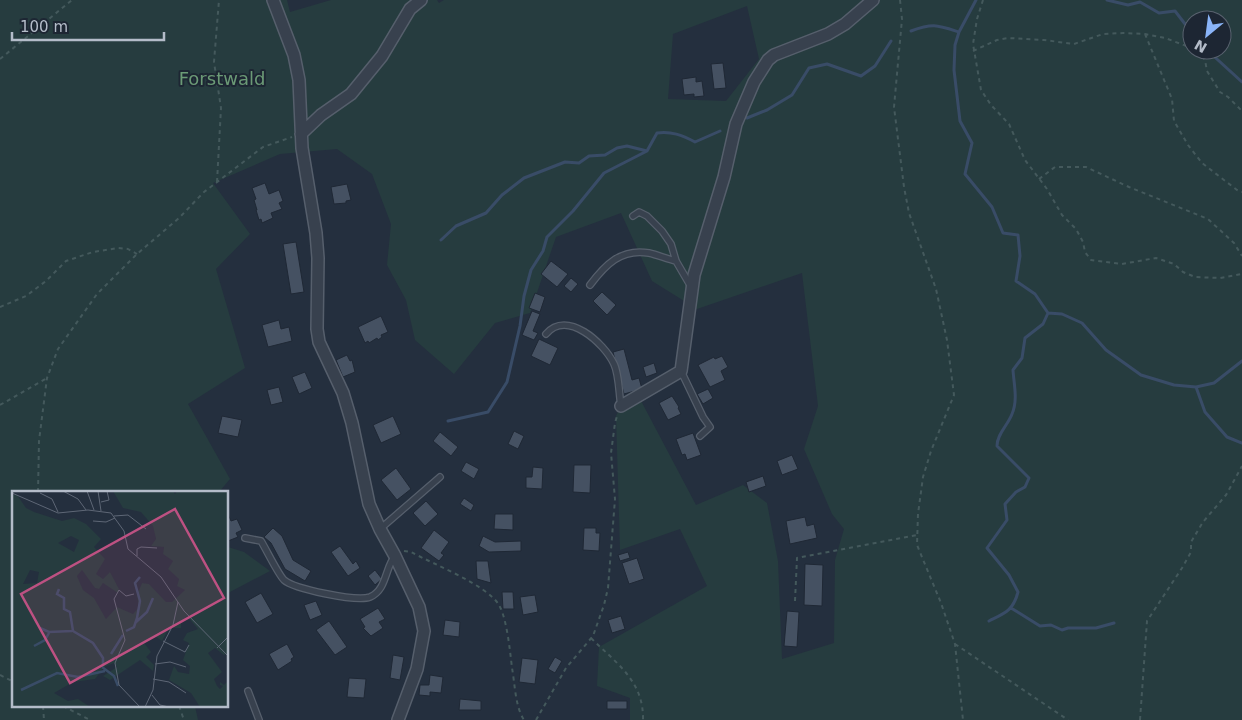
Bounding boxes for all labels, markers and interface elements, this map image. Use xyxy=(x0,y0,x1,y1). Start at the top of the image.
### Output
scale bar xyxy=(12,10,165,42)
north arrow xyxy=(1182,10,1232,60)
text: 100 m xyxy=(20,18,68,36)
text: N xyxy=(1192,37,1210,56)
park label: Forstwald xyxy=(179,68,265,89)
inset map xyxy=(12,491,229,708)

